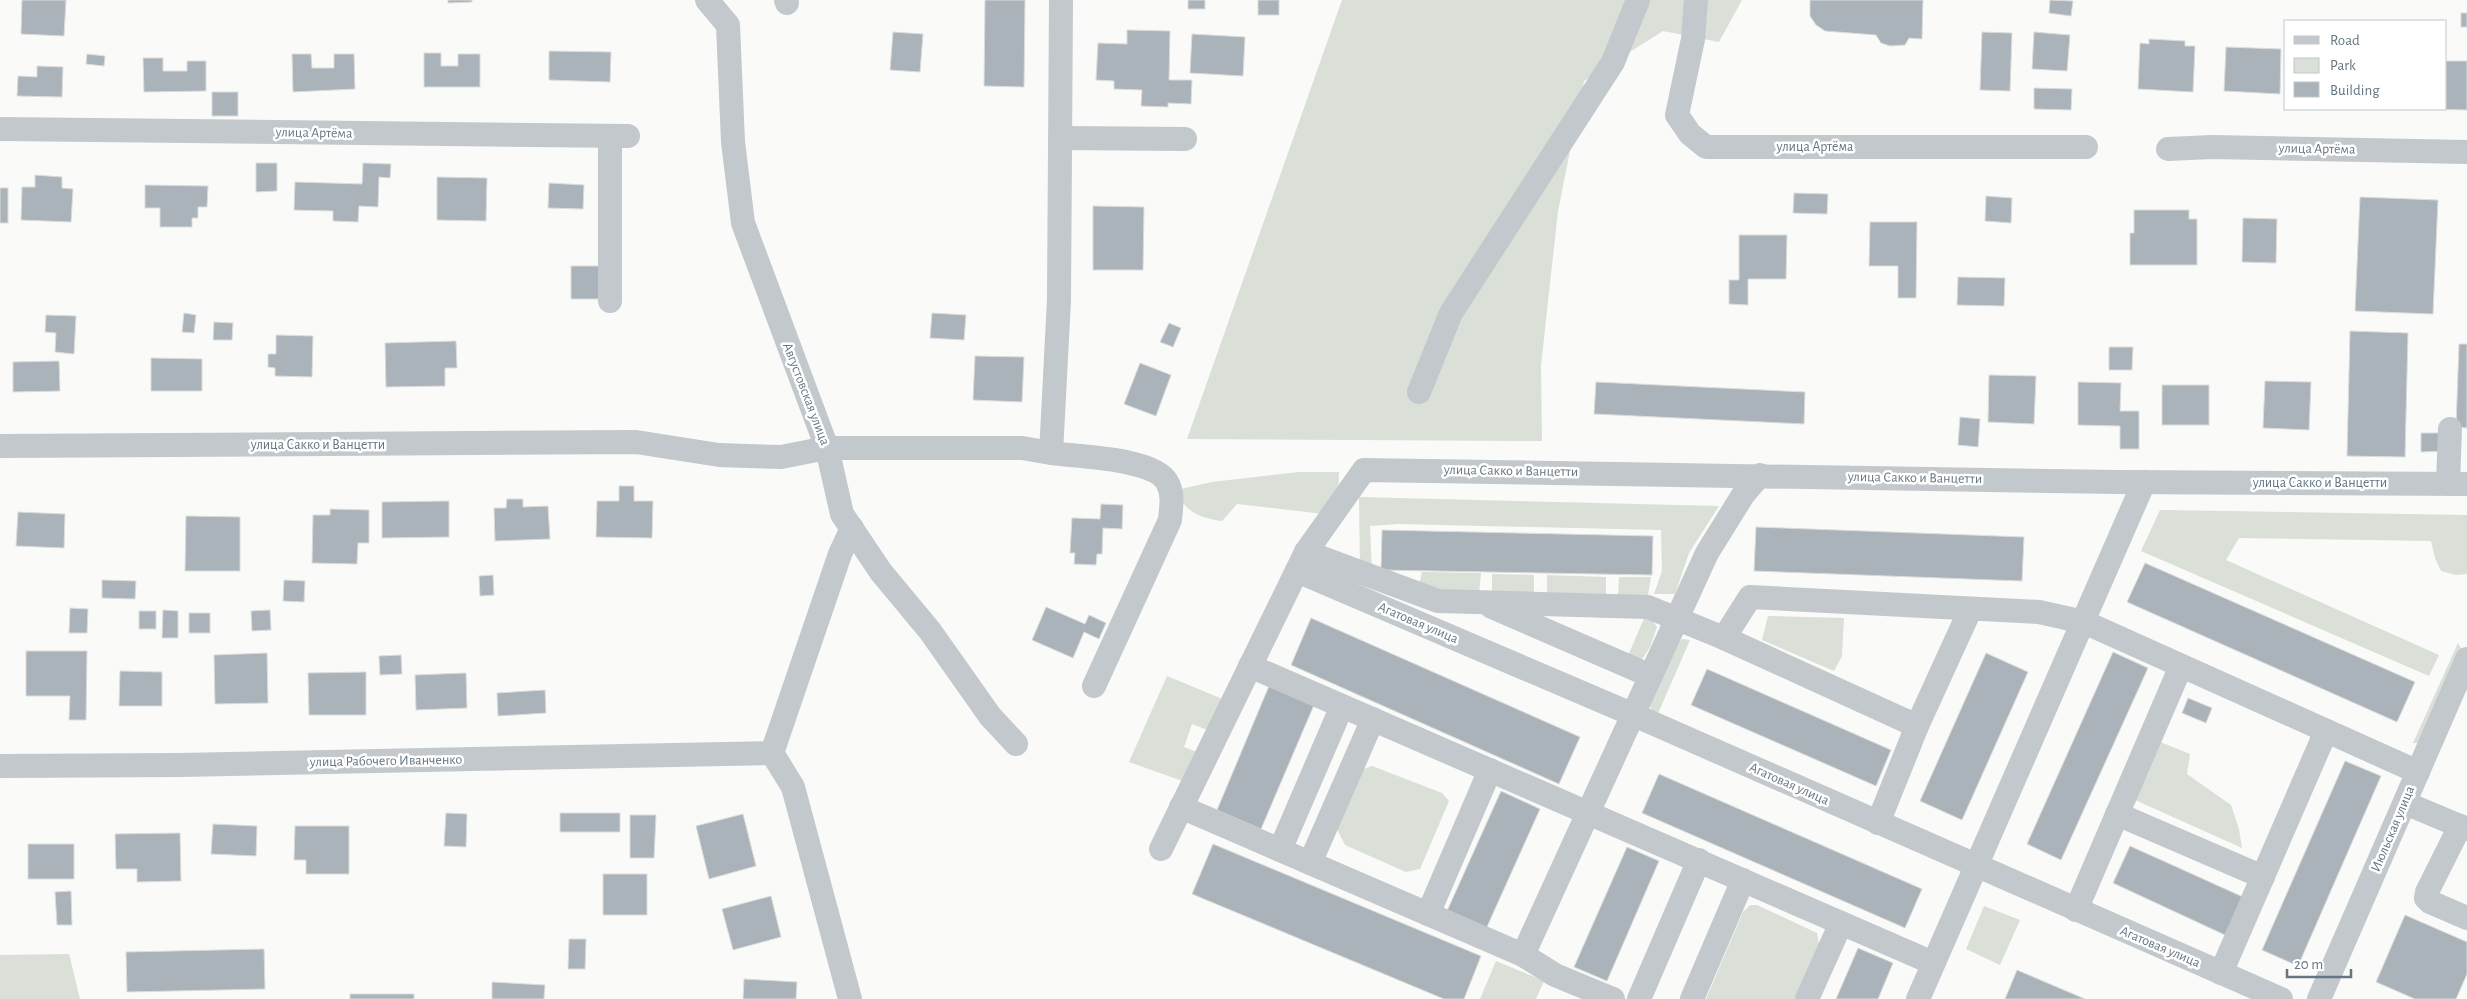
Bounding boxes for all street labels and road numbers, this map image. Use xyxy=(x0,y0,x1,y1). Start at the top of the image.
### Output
street label: улица Артёма xyxy=(274,125,353,141)
street label: улица Артёма xyxy=(1776,140,1854,154)
street label: улица Артёма xyxy=(2277,141,2356,157)
street label: Августовская улица xyxy=(780,341,832,448)
street label: улица Сакко и Ванцетти xyxy=(250,438,385,452)
street label: улица Сакко и Ванцетти xyxy=(1443,463,1578,479)
street label: улица Сакко и Ванцетти xyxy=(1847,470,1982,486)
street label: улица Сакко и Ванцетти xyxy=(2252,476,2387,490)
street label: Агатовая улица xyxy=(1376,600,1461,646)
street label: улица Рабочего Иванченко xyxy=(309,753,463,769)
street label: Агатовая улица xyxy=(1747,760,1831,808)
street label: Июльская улица xyxy=(2369,784,2418,874)
street label: Агатовая улица xyxy=(2118,924,2203,970)

